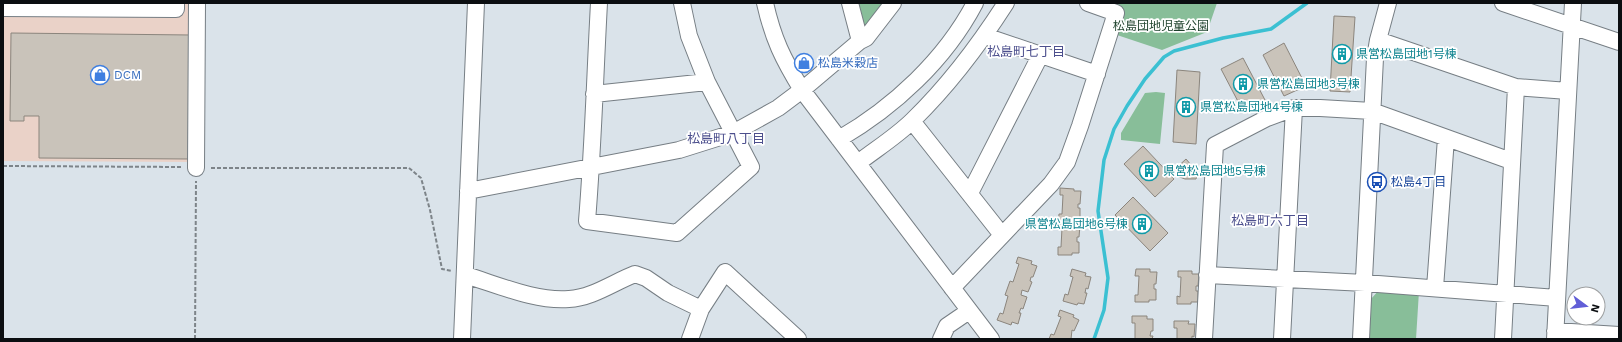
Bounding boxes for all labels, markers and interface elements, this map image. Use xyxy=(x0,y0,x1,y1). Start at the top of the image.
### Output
park label: 松島団地児童公園 xyxy=(1113,19,1209,33)
building icon: 県営松島団地1号棟 xyxy=(1331,43,1353,65)
district label: 松島町七丁目 xyxy=(987,44,1065,59)
place label: 県営松島団地1号棟 xyxy=(1356,47,1457,61)
shop icon: 松島米穀店 xyxy=(793,52,815,74)
place label: 松島米穀店 xyxy=(818,56,878,70)
shop icon: DCM xyxy=(89,64,111,86)
place label: DCM xyxy=(114,68,141,82)
building icon: 県営松島団地3号棟 xyxy=(1232,73,1254,95)
place label: 県営松島団地3号棟 xyxy=(1257,77,1360,91)
building icon: 県営松島団地4号棟 xyxy=(1175,96,1197,118)
place label: 県営松島団地4号棟 xyxy=(1200,100,1303,114)
district label: 松島町八丁目 xyxy=(687,131,765,146)
building icon: 県営松島団地5号棟 xyxy=(1138,160,1160,182)
place label: 県営松島団地5号棟 xyxy=(1163,164,1266,178)
bus stop icon: 松島4丁目 xyxy=(1366,171,1388,193)
place label: 松島4丁目 xyxy=(1391,175,1446,189)
building icon: 県営松島団地6号棟 xyxy=(1131,213,1153,235)
district label: 松島町六丁目 xyxy=(1231,213,1309,228)
place label: 県営松島団地6号棟 xyxy=(1025,217,1128,231)
north arrow xyxy=(1566,286,1606,326)
text: N xyxy=(1588,303,1603,314)

